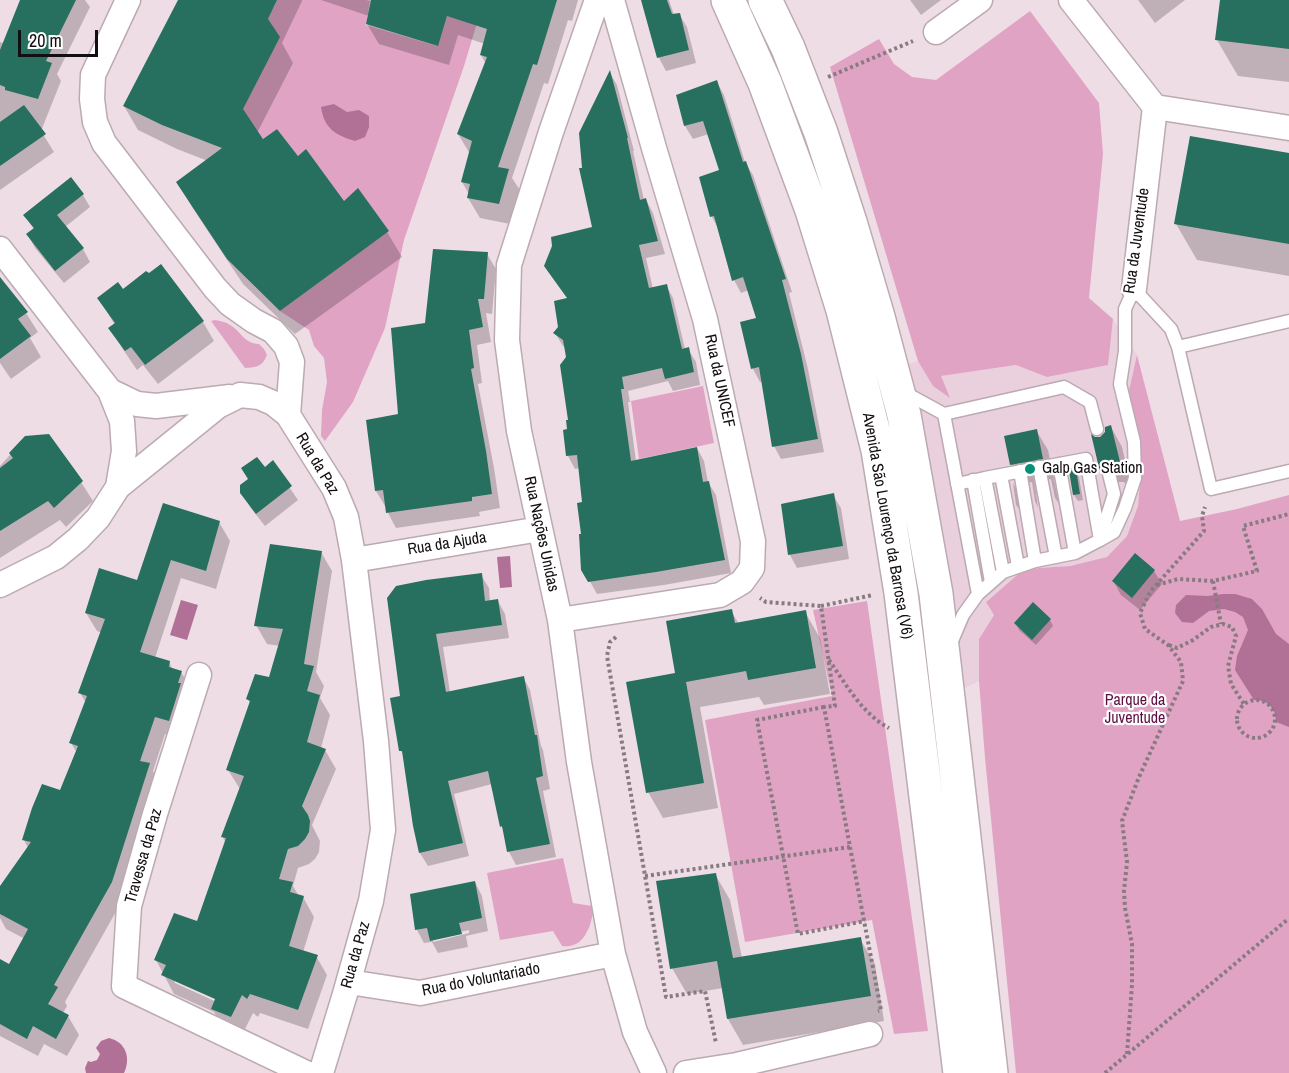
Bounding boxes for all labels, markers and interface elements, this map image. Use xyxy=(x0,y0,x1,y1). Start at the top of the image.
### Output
scale bar xyxy=(21,18,100,56)
text: 20 m xyxy=(29,28,62,53)
street label: Rua da Juventude xyxy=(1120,187,1154,295)
street label: Rua da UNICEF xyxy=(700,333,738,429)
street label: Avenida São Lourenço da Barrosa (V6) xyxy=(858,411,916,641)
street label: Rua da Paz xyxy=(291,430,343,498)
place label: Galp Gas Station xyxy=(1042,459,1143,479)
marker: Galp Gas Station xyxy=(1023,462,1037,476)
street label: Rua Nações Unidas xyxy=(519,475,563,593)
street label: Rua da Ajuda xyxy=(406,528,488,560)
park label: Parque da Juventude xyxy=(1105,691,1165,729)
street label: Travessa da Paz xyxy=(121,806,167,906)
street label: Rua da Paz xyxy=(337,919,375,991)
street label: Rua do Voluntariado xyxy=(420,959,542,1001)

